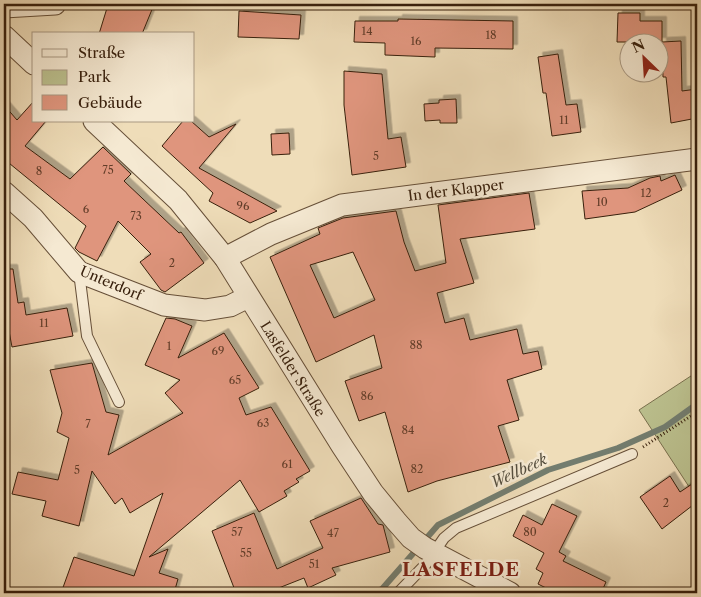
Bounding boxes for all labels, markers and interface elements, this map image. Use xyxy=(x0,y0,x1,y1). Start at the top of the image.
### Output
house number: 14 xyxy=(362,24,372,38)
house number: 18 xyxy=(485,28,497,42)
legend xyxy=(32,32,195,122)
north arrow xyxy=(618,32,668,82)
house number: 16 xyxy=(410,34,422,48)
text: N xyxy=(629,35,648,57)
text: Straße xyxy=(78,43,125,62)
text: Park xyxy=(78,67,112,86)
text: Gebäude xyxy=(78,93,142,112)
house number: 11 xyxy=(559,113,569,127)
house number: 5 xyxy=(373,149,379,163)
house number: 75 xyxy=(102,163,114,177)
house number: 8 xyxy=(36,164,42,178)
street label: In der Klapper xyxy=(407,175,505,205)
house number: 12 xyxy=(641,186,651,200)
house number: 10 xyxy=(596,195,608,209)
house number: 96 xyxy=(237,199,250,213)
house number: 6 xyxy=(83,202,90,216)
house number: 73 xyxy=(130,209,142,223)
house number: 2 xyxy=(169,256,175,270)
street label: Unterdorf xyxy=(77,262,147,305)
house number: 11 xyxy=(39,316,49,330)
street label: Lasfelder Straße xyxy=(256,318,330,420)
house number: 88 xyxy=(409,338,423,352)
house number: 1 xyxy=(167,339,172,353)
house number: 69 xyxy=(212,344,224,358)
house number: 65 xyxy=(229,373,241,387)
house number: 86 xyxy=(361,389,374,403)
house number: 63 xyxy=(257,416,269,430)
house number: 7 xyxy=(85,417,91,431)
house number: 84 xyxy=(402,423,414,437)
water label: Wellbeek xyxy=(487,449,550,492)
house number: 61 xyxy=(281,457,293,471)
house number: 82 xyxy=(411,462,423,476)
house number: 5 xyxy=(74,463,80,477)
house number: 2 xyxy=(663,496,669,510)
house number: 57 xyxy=(231,525,243,539)
house number: 80 xyxy=(523,525,537,539)
house number: 47 xyxy=(327,526,339,540)
house number: 55 xyxy=(240,546,252,560)
house number: 51 xyxy=(309,557,320,571)
district label: LASFELDE xyxy=(402,558,520,581)

